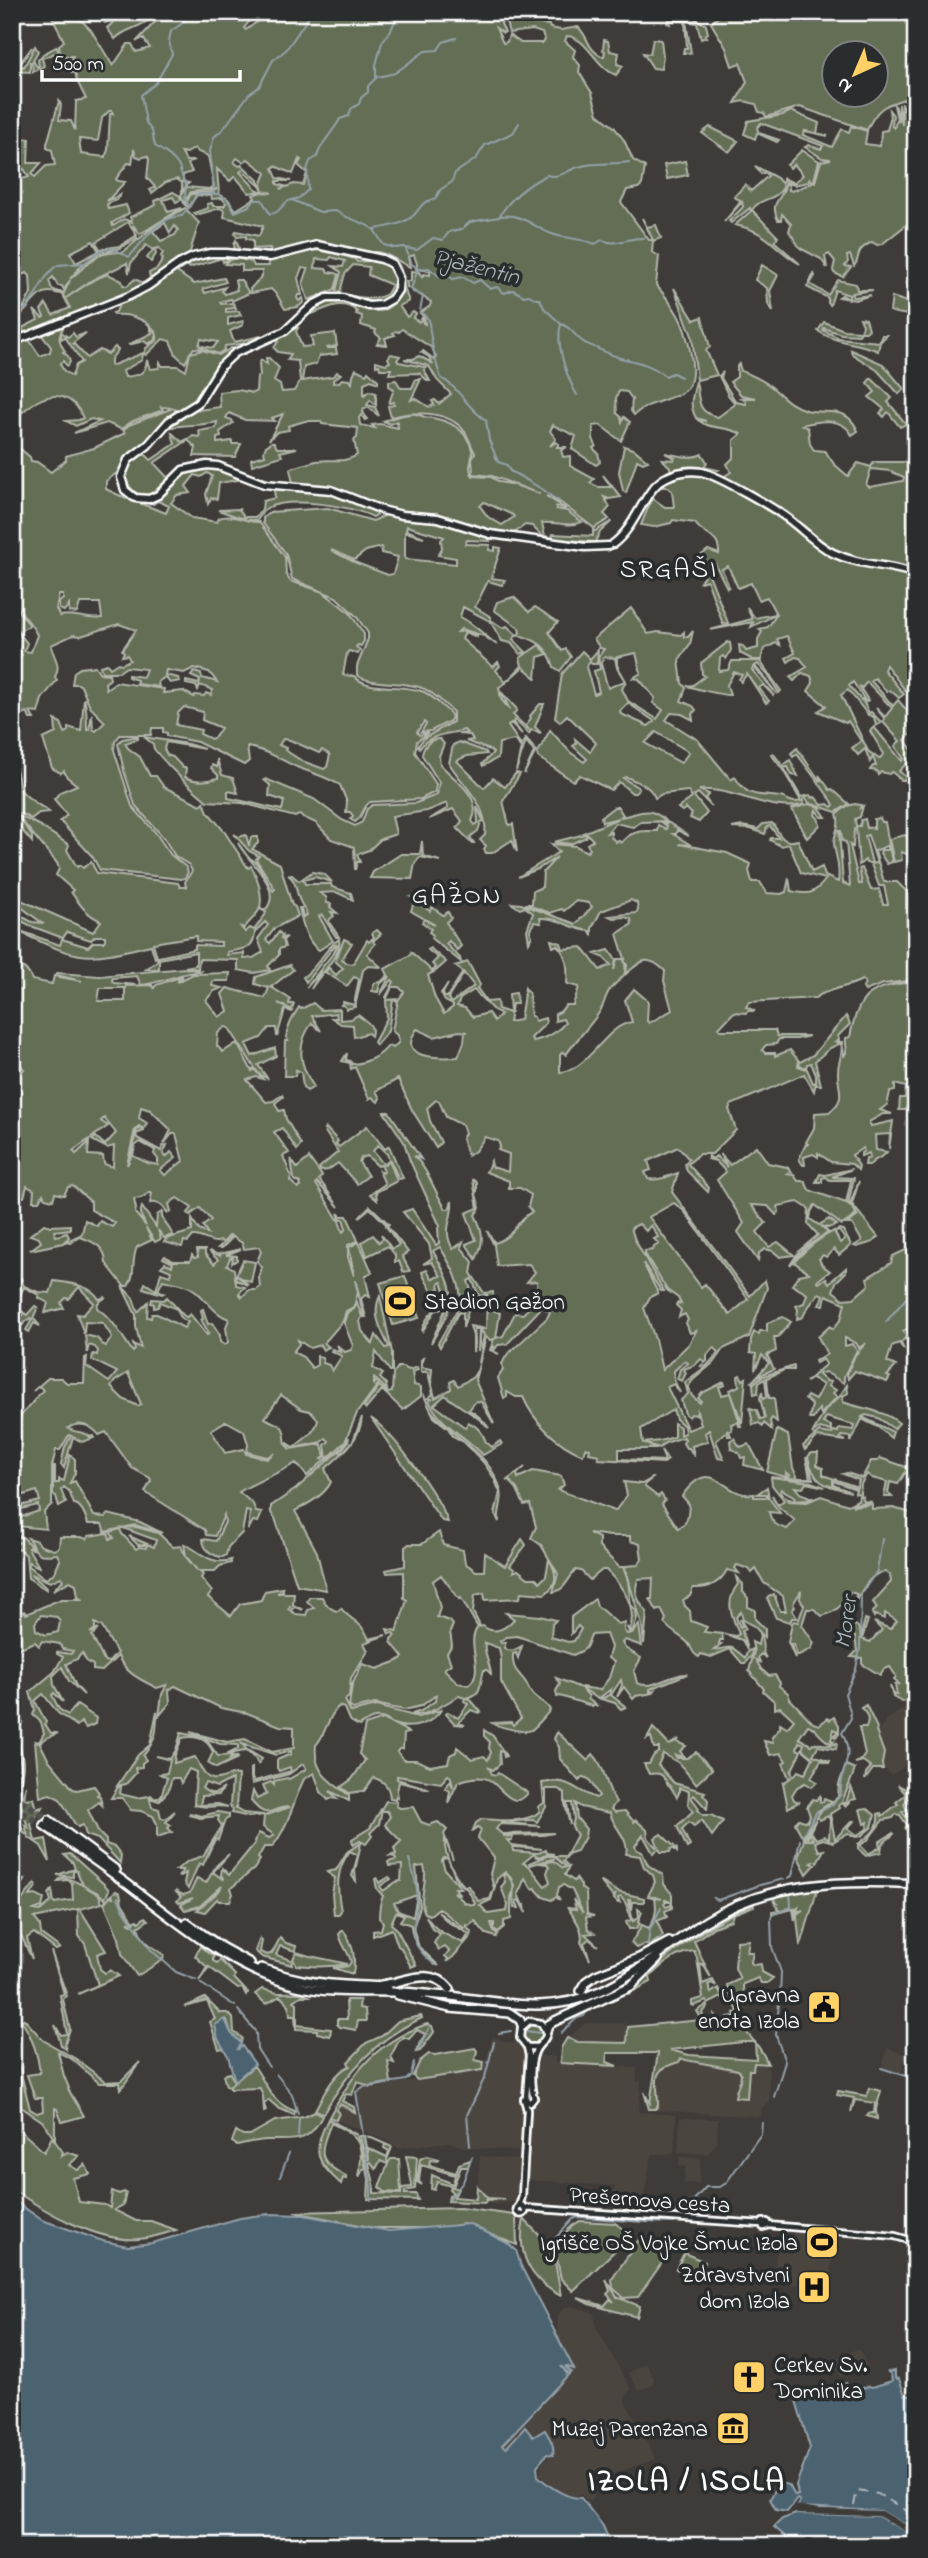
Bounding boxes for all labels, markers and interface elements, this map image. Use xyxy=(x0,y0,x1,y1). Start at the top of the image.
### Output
scale bar xyxy=(42,38,240,82)
north arrow xyxy=(820,38,890,108)
text: 500 m xyxy=(52,50,104,80)
text: N xyxy=(831,70,859,99)
water label: Pjažentin xyxy=(430,241,524,296)
district label: SRGAŠI xyxy=(620,552,718,590)
district label: GAŽON xyxy=(412,878,502,916)
sports icon: Stadion Gažon xyxy=(381,1282,419,1320)
place label: Stadion Gažon xyxy=(424,1287,565,1320)
water label: Morer xyxy=(826,1591,869,1651)
place label: Upravna enota Izola xyxy=(698,1980,800,2039)
public building icon: Upravna enota Izola xyxy=(805,1988,843,2026)
street label: Prešernova cesta xyxy=(568,2179,731,2224)
sports icon: Igrišče OŠ Vojke Šmuc Izola xyxy=(803,2223,841,2261)
place label: Igrišče OŠ Vojke Šmuc Izola xyxy=(540,2228,798,2262)
place label: Zdravstveni dom Izola xyxy=(681,2260,790,2319)
hospital icon: Zdravstveni dom Izola xyxy=(795,2268,833,2306)
place label: Cerkev Sv. Dominika xyxy=(773,2350,868,2409)
church icon: Cerkev Sv. Dominika xyxy=(730,2358,768,2396)
museum icon: Muzej Parenzana xyxy=(714,2409,752,2447)
place label: Muzej Parenzana xyxy=(552,2414,708,2447)
district label: IZOLA / ISOLA xyxy=(588,2461,786,2505)

